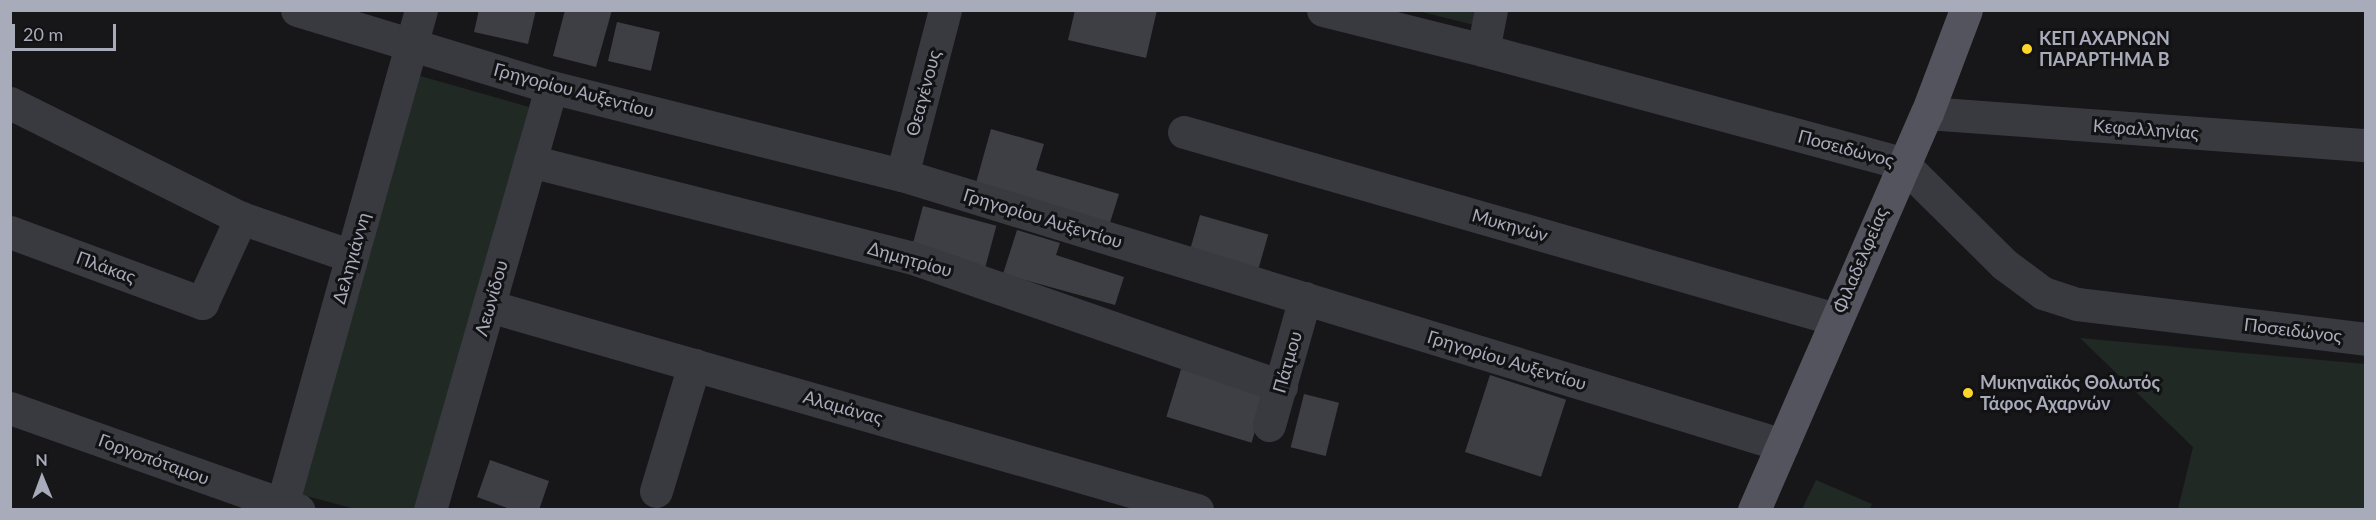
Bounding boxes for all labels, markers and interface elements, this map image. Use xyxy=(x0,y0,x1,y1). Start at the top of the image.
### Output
scale bar xyxy=(15,12,118,50)
text: 20 m xyxy=(23,23,63,45)
place label: ΚΕΠ ΑΧΑΡΝΩΝ ΠΑΡΑΡΤΗΜΑ Β xyxy=(2039,28,2171,70)
marker: ΚΕΠ ΑΧΑΡΝΩΝ ΠΑΡΑΡΤΗΜΑ Β xyxy=(2020,42,2034,56)
street label: Θεαγένους xyxy=(901,48,945,138)
street label: Γρηγορίου Αυξεντίου xyxy=(491,58,657,122)
street label: Κεφαλληνίας xyxy=(2092,115,2200,143)
street label: Ποσειδώνος xyxy=(1796,125,1896,171)
street label: Γρηγορίου Αυξεντίου xyxy=(961,183,1125,253)
street label: Μυκηνών xyxy=(1470,204,1550,246)
street label: Φιλαδελφείας xyxy=(1828,204,1892,316)
street label: Δεληγιάννη xyxy=(328,210,374,306)
street label: Δημητρίου xyxy=(865,237,955,281)
street label: Πλάκας xyxy=(74,246,138,288)
street label: Λεωνίδου xyxy=(470,258,512,338)
street label: Ποσειδώνος xyxy=(2243,313,2343,347)
street label: Γρηγορίου Αυξεντίου xyxy=(1425,325,1589,395)
street label: Πάτμου xyxy=(1268,329,1306,395)
place label: Μυκηναϊκός Θολωτός Τάφος Αχαρνών xyxy=(1980,372,2160,415)
street label: Αλαμάνας xyxy=(801,385,885,429)
marker: Μυκηναϊκός Θολωτός Τάφος Αχαρνών xyxy=(1961,386,1975,400)
street label: Γοργοπόταμου xyxy=(96,429,212,489)
north arrow xyxy=(12,448,72,508)
text: N xyxy=(35,450,48,469)

